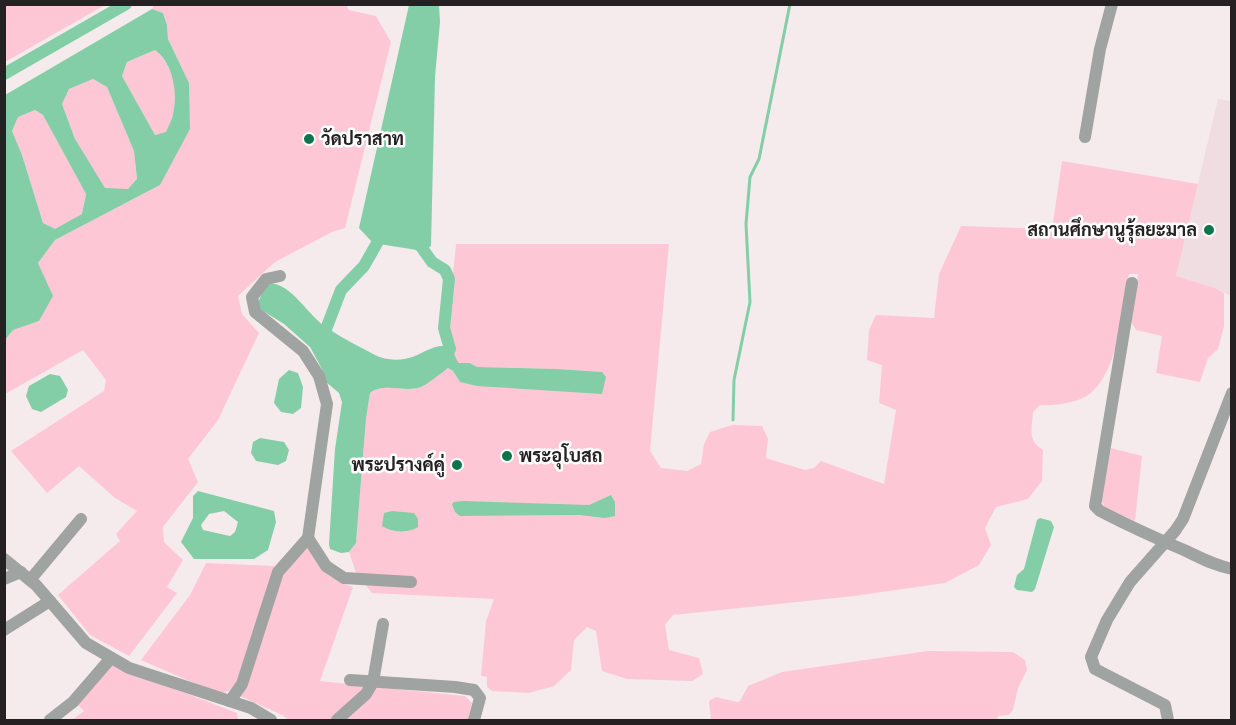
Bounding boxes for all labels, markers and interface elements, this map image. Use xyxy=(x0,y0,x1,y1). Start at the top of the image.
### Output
place label: วัดปราสาท xyxy=(321,126,404,152)
marker: วัดปราสาท xyxy=(302,132,316,146)
place label: สถานศึกษานูรุ้ลยะมาล xyxy=(1027,217,1197,244)
marker: สถานศึกษานูรุ้ลยะมาล xyxy=(1202,223,1216,237)
place label: พระอุโบสถ xyxy=(519,443,603,470)
marker: พระอุโบสถ xyxy=(500,449,514,463)
place label: พระปรางค์คู่ xyxy=(352,452,445,478)
marker: พระปรางค์คู่ xyxy=(450,458,464,472)

